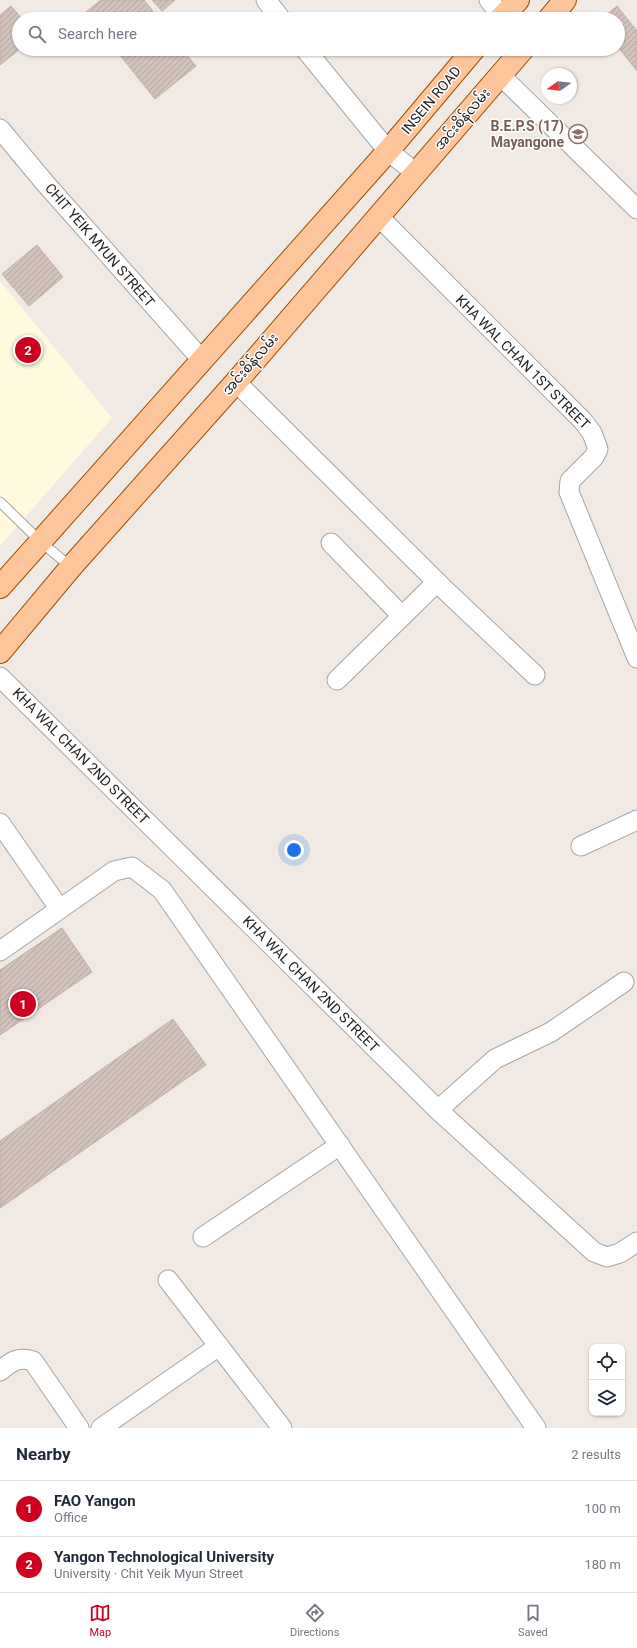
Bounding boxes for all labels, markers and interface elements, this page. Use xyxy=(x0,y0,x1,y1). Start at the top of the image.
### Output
search box xyxy=(12,12,625,56)
icon: search xyxy=(26,23,48,45)
text: Search here xyxy=(58,25,137,43)
street label: INSEIN ROAD xyxy=(398,63,464,137)
north arrow xyxy=(541,68,577,104)
street label: အင်းစိန်လမ်း xyxy=(429,84,496,156)
place label: B.E.P.S (17) Mayangone xyxy=(491,118,564,150)
school or university icon: B.E.P.S (17) Mayangone xyxy=(567,123,589,145)
street label: CHIT YEIK MYUN STREET xyxy=(42,180,159,311)
street label: KHA WAL CHAN 1ST STREET xyxy=(453,292,594,433)
street label: အင်းစိန်လမ်း xyxy=(217,329,284,401)
pin: 2 xyxy=(15,335,41,365)
street label: KHA WAL CHAN 2ND STREET xyxy=(10,685,153,828)
your location xyxy=(284,840,304,860)
street label: KHA WAL CHAN 2ND STREET xyxy=(240,913,383,1056)
pin: 1 xyxy=(10,989,36,1019)
map controls xyxy=(589,1344,625,1416)
button: locate xyxy=(589,1344,625,1380)
button: layers xyxy=(589,1380,625,1416)
text: Nearby xyxy=(16,1444,71,1464)
text: 2 results xyxy=(571,1447,621,1462)
text: FAO Yangon xyxy=(54,1492,136,1510)
text: 1 xyxy=(25,1501,33,1516)
text: 100 m xyxy=(584,1501,621,1516)
text: Office xyxy=(54,1510,88,1525)
text: Yangon Technological University xyxy=(54,1548,274,1566)
text: 2 xyxy=(25,1557,33,1572)
text: 180 m xyxy=(584,1557,621,1572)
text: University · Chit Yeik Myun Street xyxy=(54,1566,243,1581)
tab: Map xyxy=(89,1602,111,1639)
tab: Directions xyxy=(290,1602,339,1639)
tab: Saved xyxy=(518,1602,548,1639)

